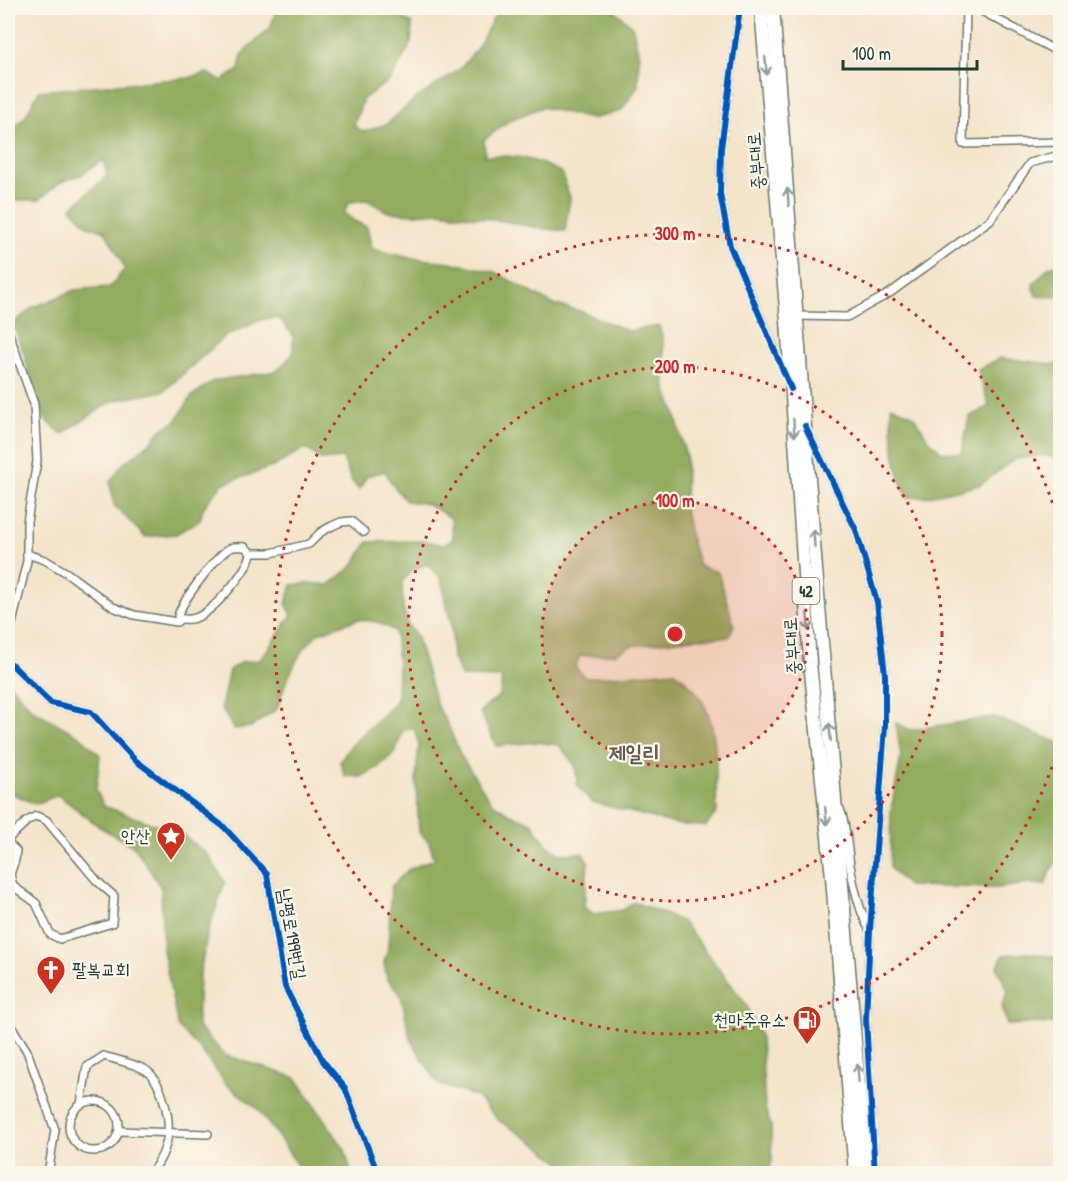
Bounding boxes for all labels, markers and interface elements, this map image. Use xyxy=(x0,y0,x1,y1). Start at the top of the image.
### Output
scale bar xyxy=(843,33,976,71)
text: 100 m xyxy=(852,41,891,66)
one-way arrow xyxy=(761,55,772,75)
street label: 중부대로 xyxy=(741,131,770,191)
one-way arrow xyxy=(782,188,793,208)
text: 300 m xyxy=(655,221,695,246)
text: 200 m xyxy=(655,354,695,379)
one-way arrow xyxy=(789,417,800,437)
text: 100 m xyxy=(655,488,695,513)
one-way arrow xyxy=(808,529,819,549)
road number: 42 xyxy=(792,578,820,604)
one-way arrow xyxy=(802,612,813,632)
street label: 중부대로 xyxy=(777,616,806,676)
centre of rings xyxy=(665,624,685,644)
one-way arrow xyxy=(824,723,835,743)
district label: 제일리 xyxy=(609,738,659,767)
one-way arrow xyxy=(821,806,832,826)
place icon: 안산 xyxy=(155,820,187,862)
place label: 안산 xyxy=(121,823,151,848)
street label: 남평로199번길 xyxy=(272,886,313,982)
church icon: 팔복교회 xyxy=(35,954,67,996)
place label: 팔복교회 xyxy=(72,957,130,982)
fuel station icon: 천마주유소 xyxy=(791,1004,823,1046)
place label: 천마주유소 xyxy=(714,1007,786,1032)
one-way arrow xyxy=(853,1064,864,1084)

